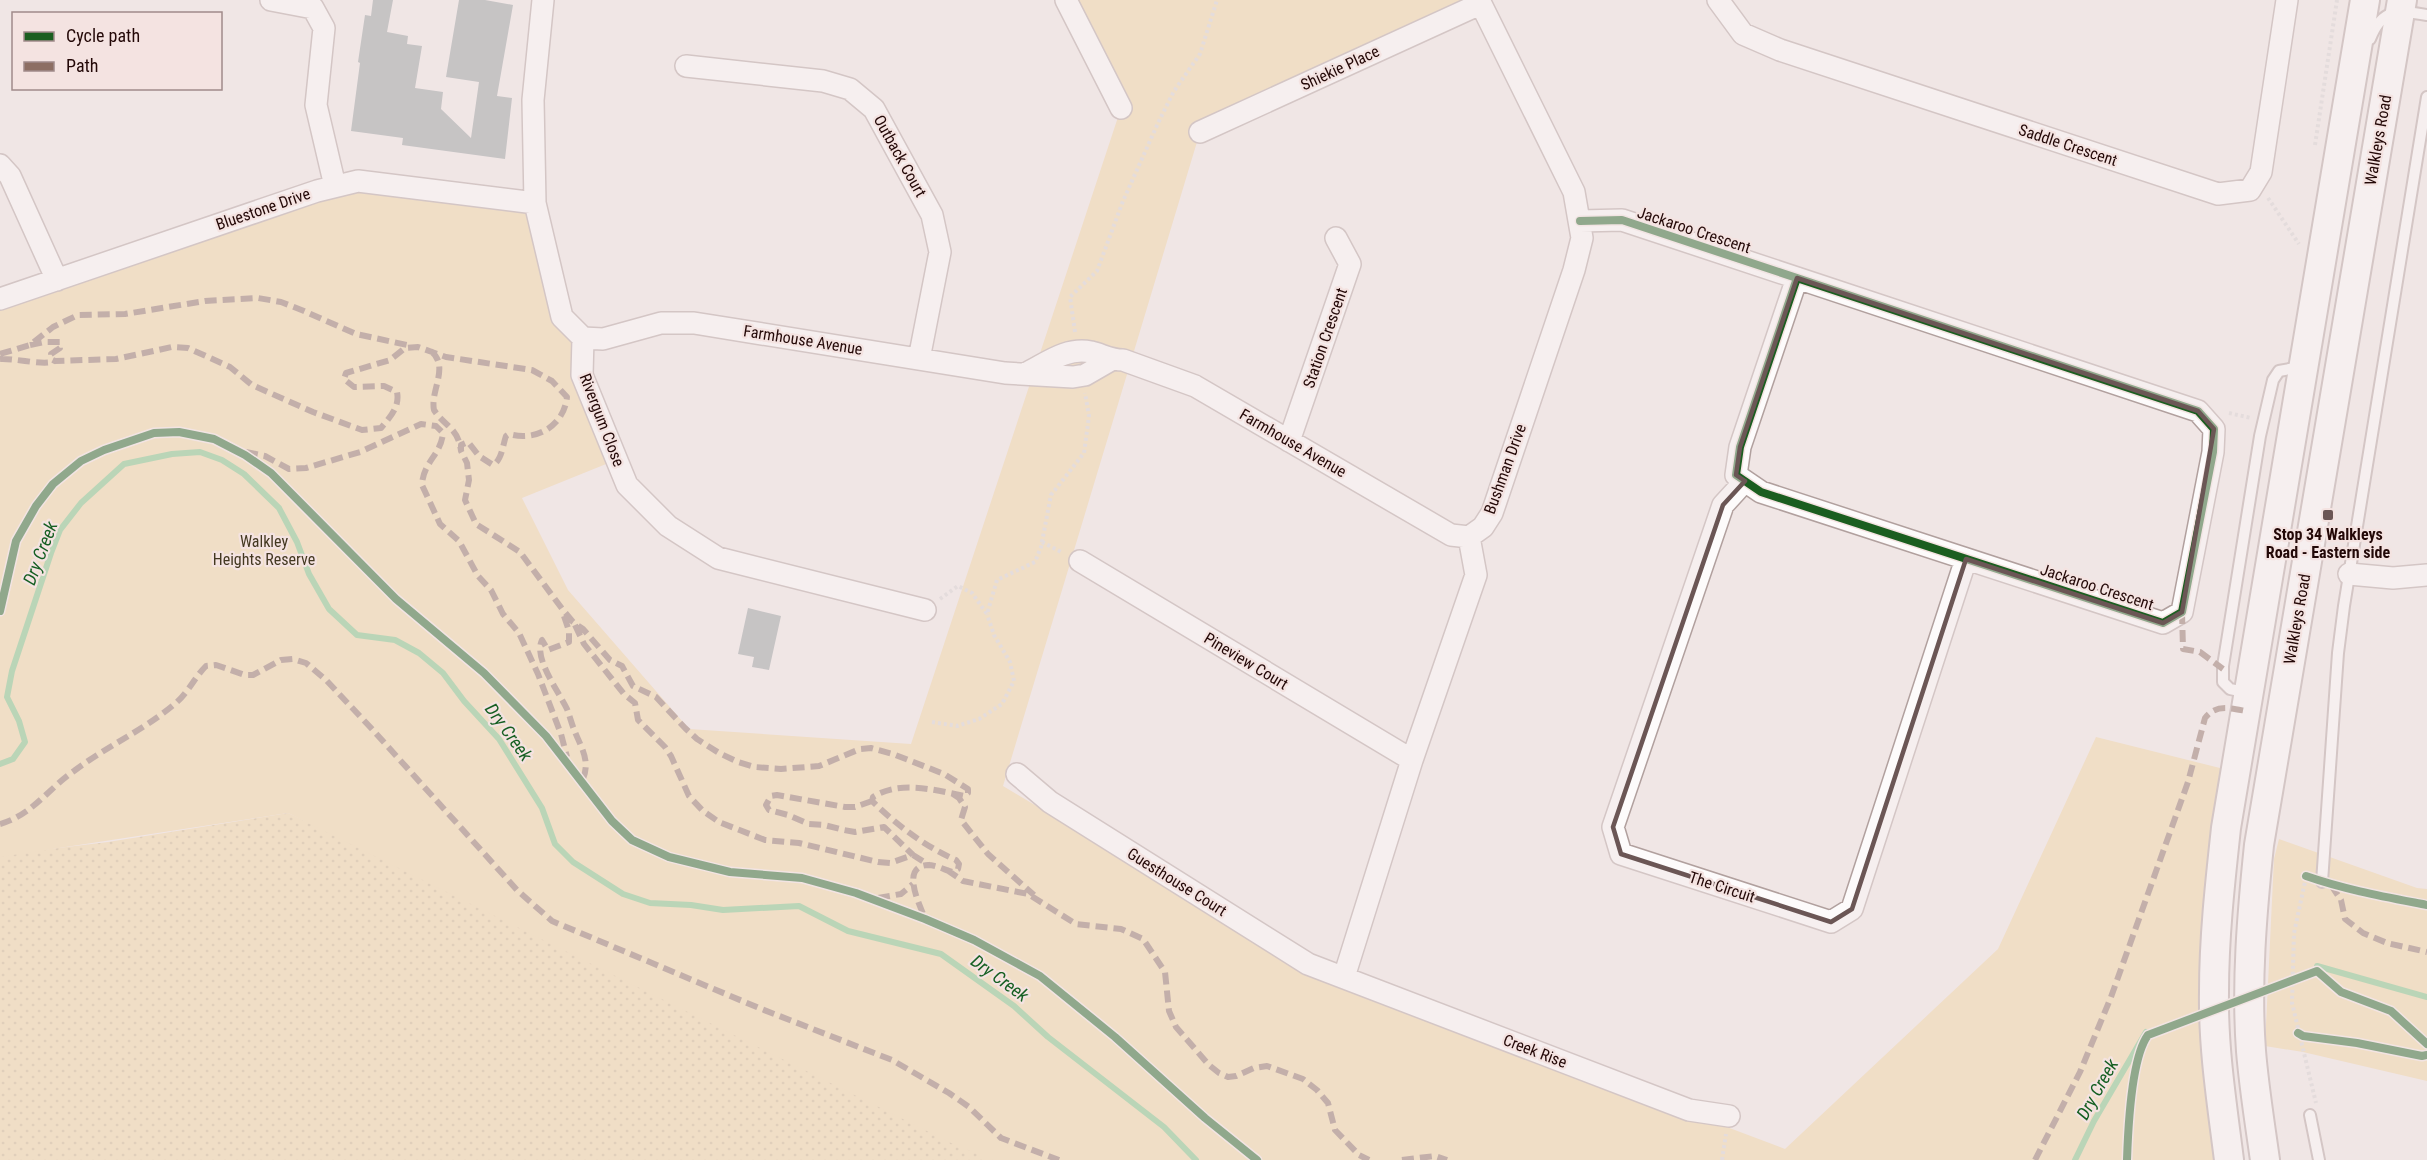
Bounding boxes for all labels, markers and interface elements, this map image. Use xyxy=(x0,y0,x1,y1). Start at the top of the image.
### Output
legend xyxy=(12,12,222,90)
text: Cycle path xyxy=(66,25,140,46)
street label: Shiekie Place xyxy=(1298,42,1382,94)
text: Path xyxy=(66,55,99,76)
street label: Walkleys Road xyxy=(2361,93,2395,187)
street label: Outback Court xyxy=(870,112,930,201)
street label: Saddle Crescent xyxy=(2016,120,2120,170)
street label: Bluestone Drive xyxy=(213,184,313,234)
street label: Jackaroo Crescent xyxy=(1635,203,1753,257)
street label: Station Crescent xyxy=(1299,285,1351,391)
street label: Farmhouse Avenue xyxy=(742,321,864,359)
street label: Rivergum Close xyxy=(576,371,628,469)
street label: Farmhouse Avenue xyxy=(1236,405,1350,481)
street label: Bushman Drive xyxy=(1480,421,1530,517)
marker: Stop 34 Walkleys Road - Eastern side xyxy=(2321,508,2335,522)
water label: Dry Creek xyxy=(18,517,62,588)
place label: Stop 34 Walkleys Road - Eastern side xyxy=(2266,525,2391,562)
park label: Walkley Heights Reserve xyxy=(213,532,315,569)
street label: Jackaroo Crescent xyxy=(2038,560,2156,614)
street label: Walkleys Road xyxy=(2280,572,2314,666)
street label: Pineview Court xyxy=(1201,628,1292,694)
water label: Dry Creek xyxy=(481,699,538,766)
street label: Guesthouse Court xyxy=(1124,844,1230,920)
street label: The Circuit xyxy=(1687,867,1758,907)
water label: Dry Creek xyxy=(967,950,1034,1007)
street label: Creek Rise xyxy=(1500,1030,1570,1072)
water label: Dry Creek xyxy=(2072,1054,2123,1123)

